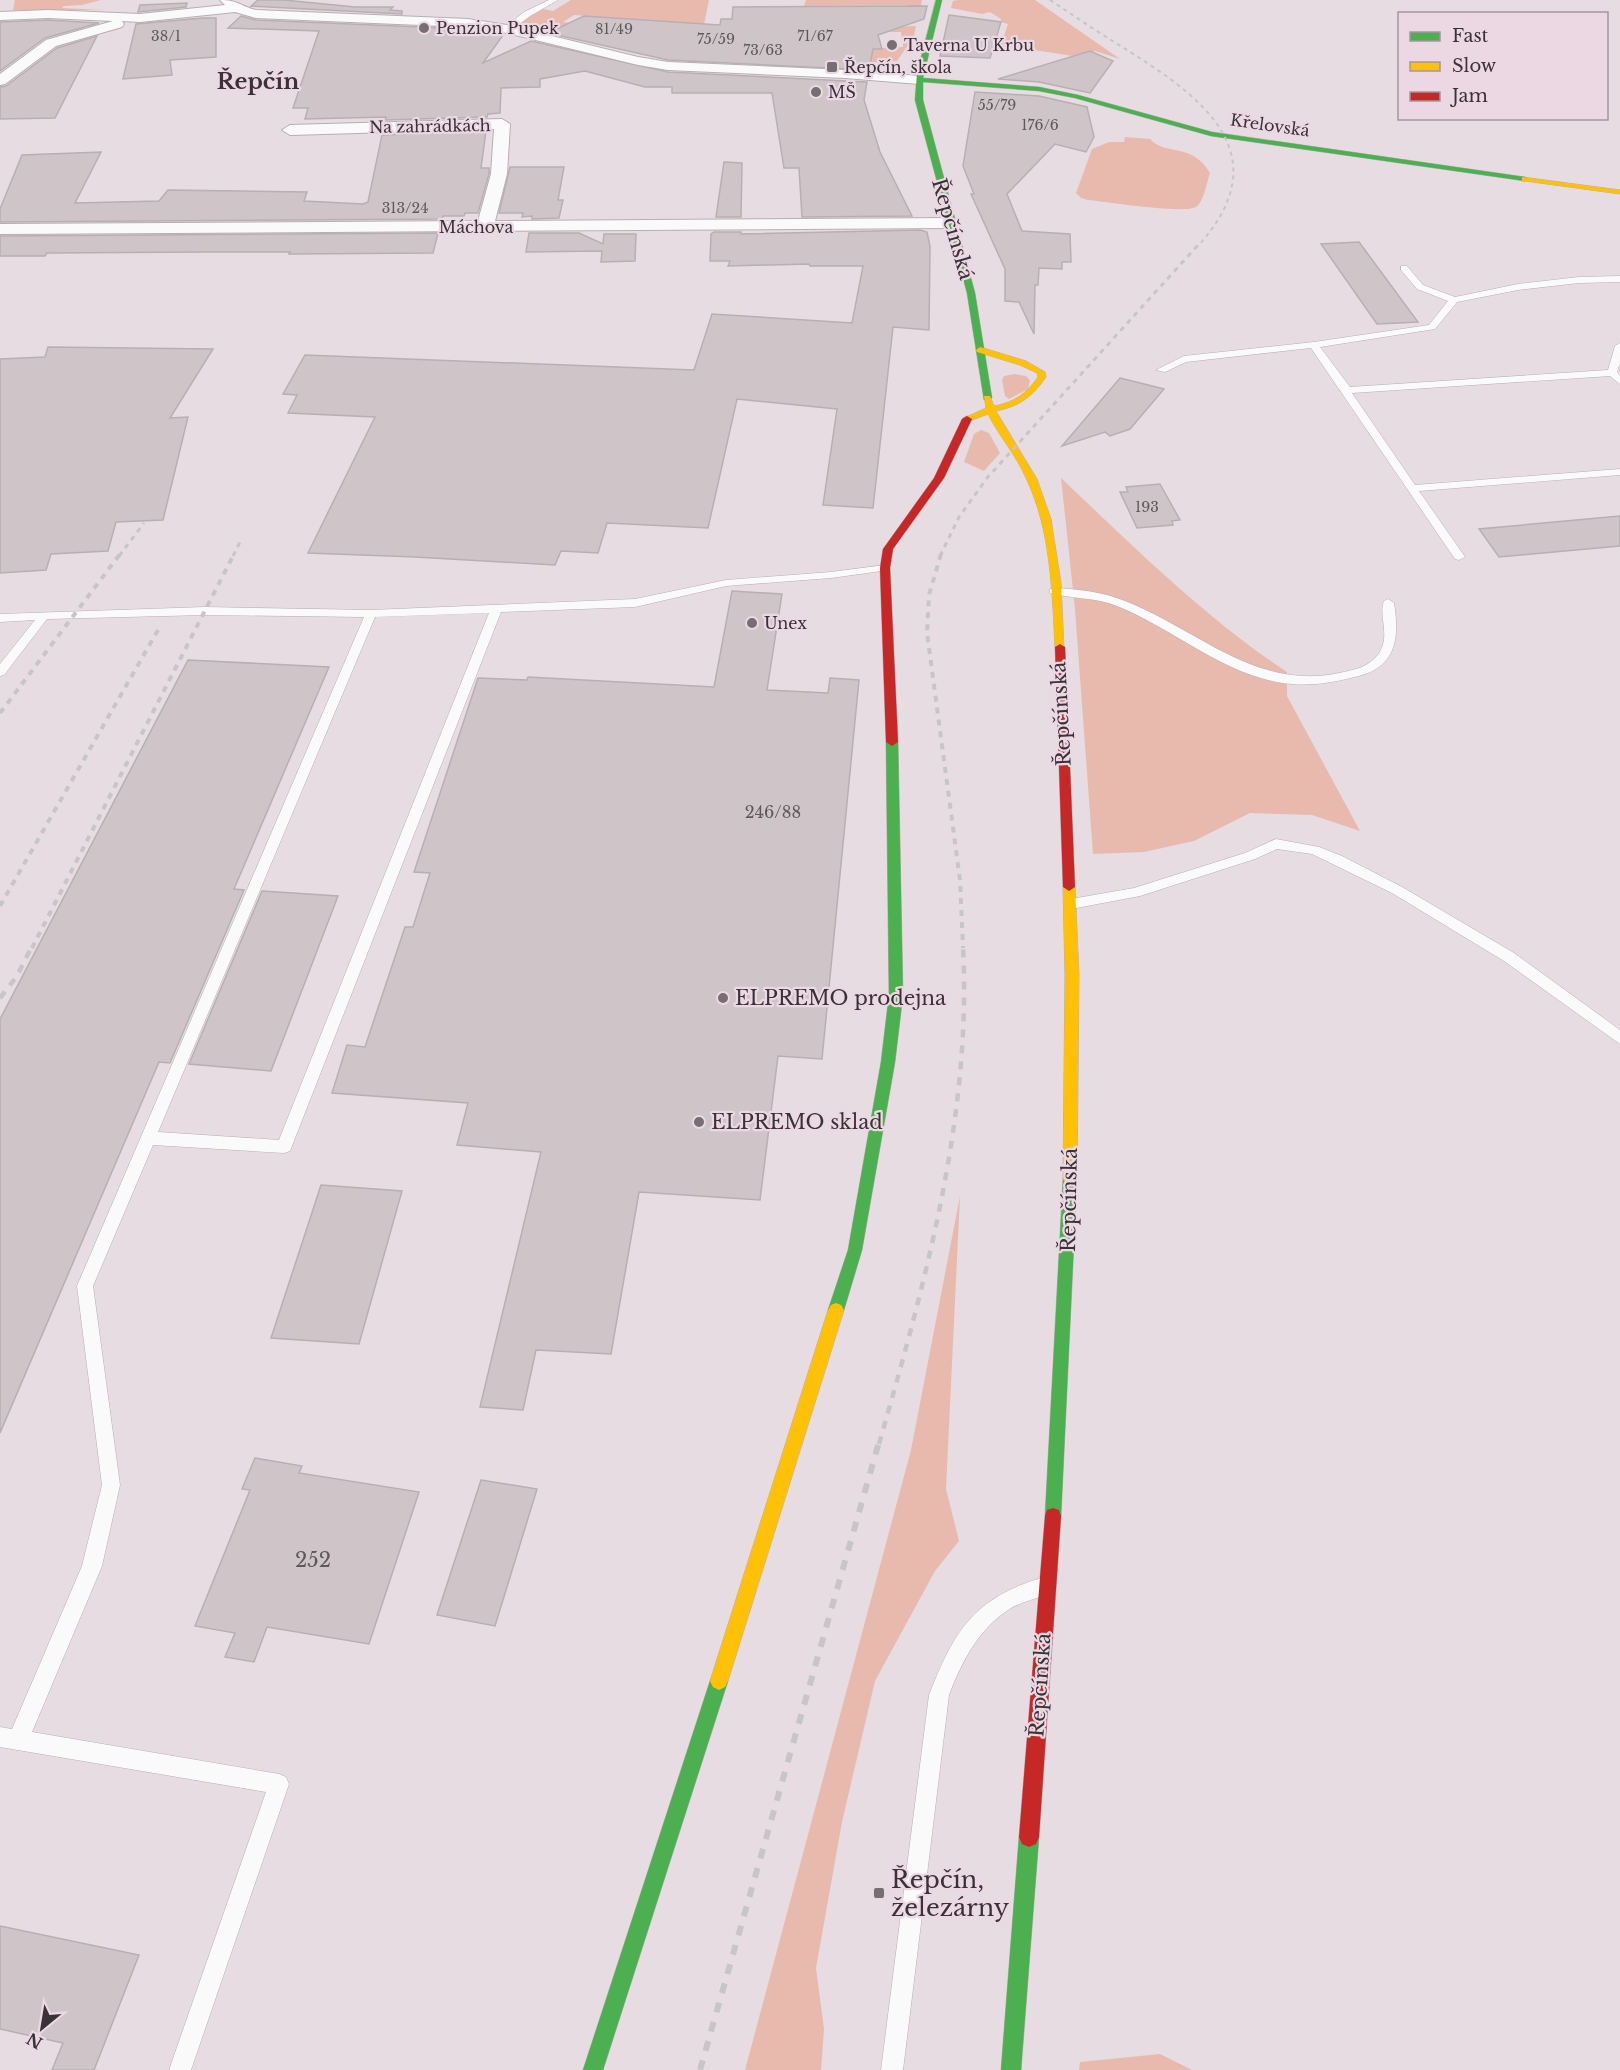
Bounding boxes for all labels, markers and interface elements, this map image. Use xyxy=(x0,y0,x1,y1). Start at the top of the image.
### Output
legend xyxy=(1398,12,1608,120)
place label: Penzion Pupek xyxy=(436,18,559,38)
house number: 81/49 xyxy=(595,20,633,38)
marker: Penzion Pupek xyxy=(417,21,431,35)
text: Fast xyxy=(1452,25,1489,47)
house number: 38/1 xyxy=(151,27,181,45)
house number: 71/67 xyxy=(797,27,834,45)
house number: 75/59 xyxy=(697,30,735,48)
place label: Taverna U Krbu xyxy=(904,35,1034,55)
marker: Taverna U Krbu xyxy=(885,38,899,52)
house number: 73/63 xyxy=(743,41,783,59)
text: Slow xyxy=(1452,55,1497,77)
place label: Řepčín, škola xyxy=(844,57,952,77)
marker: Řepčín, škola xyxy=(825,60,839,74)
district label: Řepčín xyxy=(217,67,299,95)
place label: MŠ xyxy=(828,82,856,102)
marker: MŠ xyxy=(809,85,823,99)
text: Jam xyxy=(1450,85,1488,107)
house number: 55/79 xyxy=(978,96,1016,114)
street label: Křelovská xyxy=(1229,110,1311,140)
street label: Na zahrádkách xyxy=(369,115,491,137)
house number: 176/6 xyxy=(1021,116,1059,134)
street label: Řepčínská xyxy=(927,175,980,283)
house number: 313/24 xyxy=(382,199,428,217)
street label: Máchova xyxy=(439,217,513,237)
house number: 193 xyxy=(1135,498,1159,516)
place label: Unex xyxy=(764,613,807,633)
marker: Unex xyxy=(745,616,759,630)
street label: Řepčínská xyxy=(1045,660,1076,767)
house number: 246/88 xyxy=(745,802,801,822)
place label: ELPREMO prodejna xyxy=(735,986,947,1010)
marker: ELPREMO prodejna xyxy=(716,991,730,1005)
place label: ELPREMO sklad xyxy=(711,1110,883,1134)
marker: ELPREMO sklad xyxy=(692,1115,706,1129)
street label: Řepčínská xyxy=(1055,1147,1082,1252)
house number: 252 xyxy=(295,1548,331,1572)
street label: Řepčínská xyxy=(1023,1631,1056,1738)
place label: Řepčín, železárny xyxy=(891,1865,1010,1922)
marker: Řepčín, železárny xyxy=(872,1886,886,1900)
north arrow xyxy=(12,1998,72,2058)
text: N xyxy=(23,2029,46,2053)

